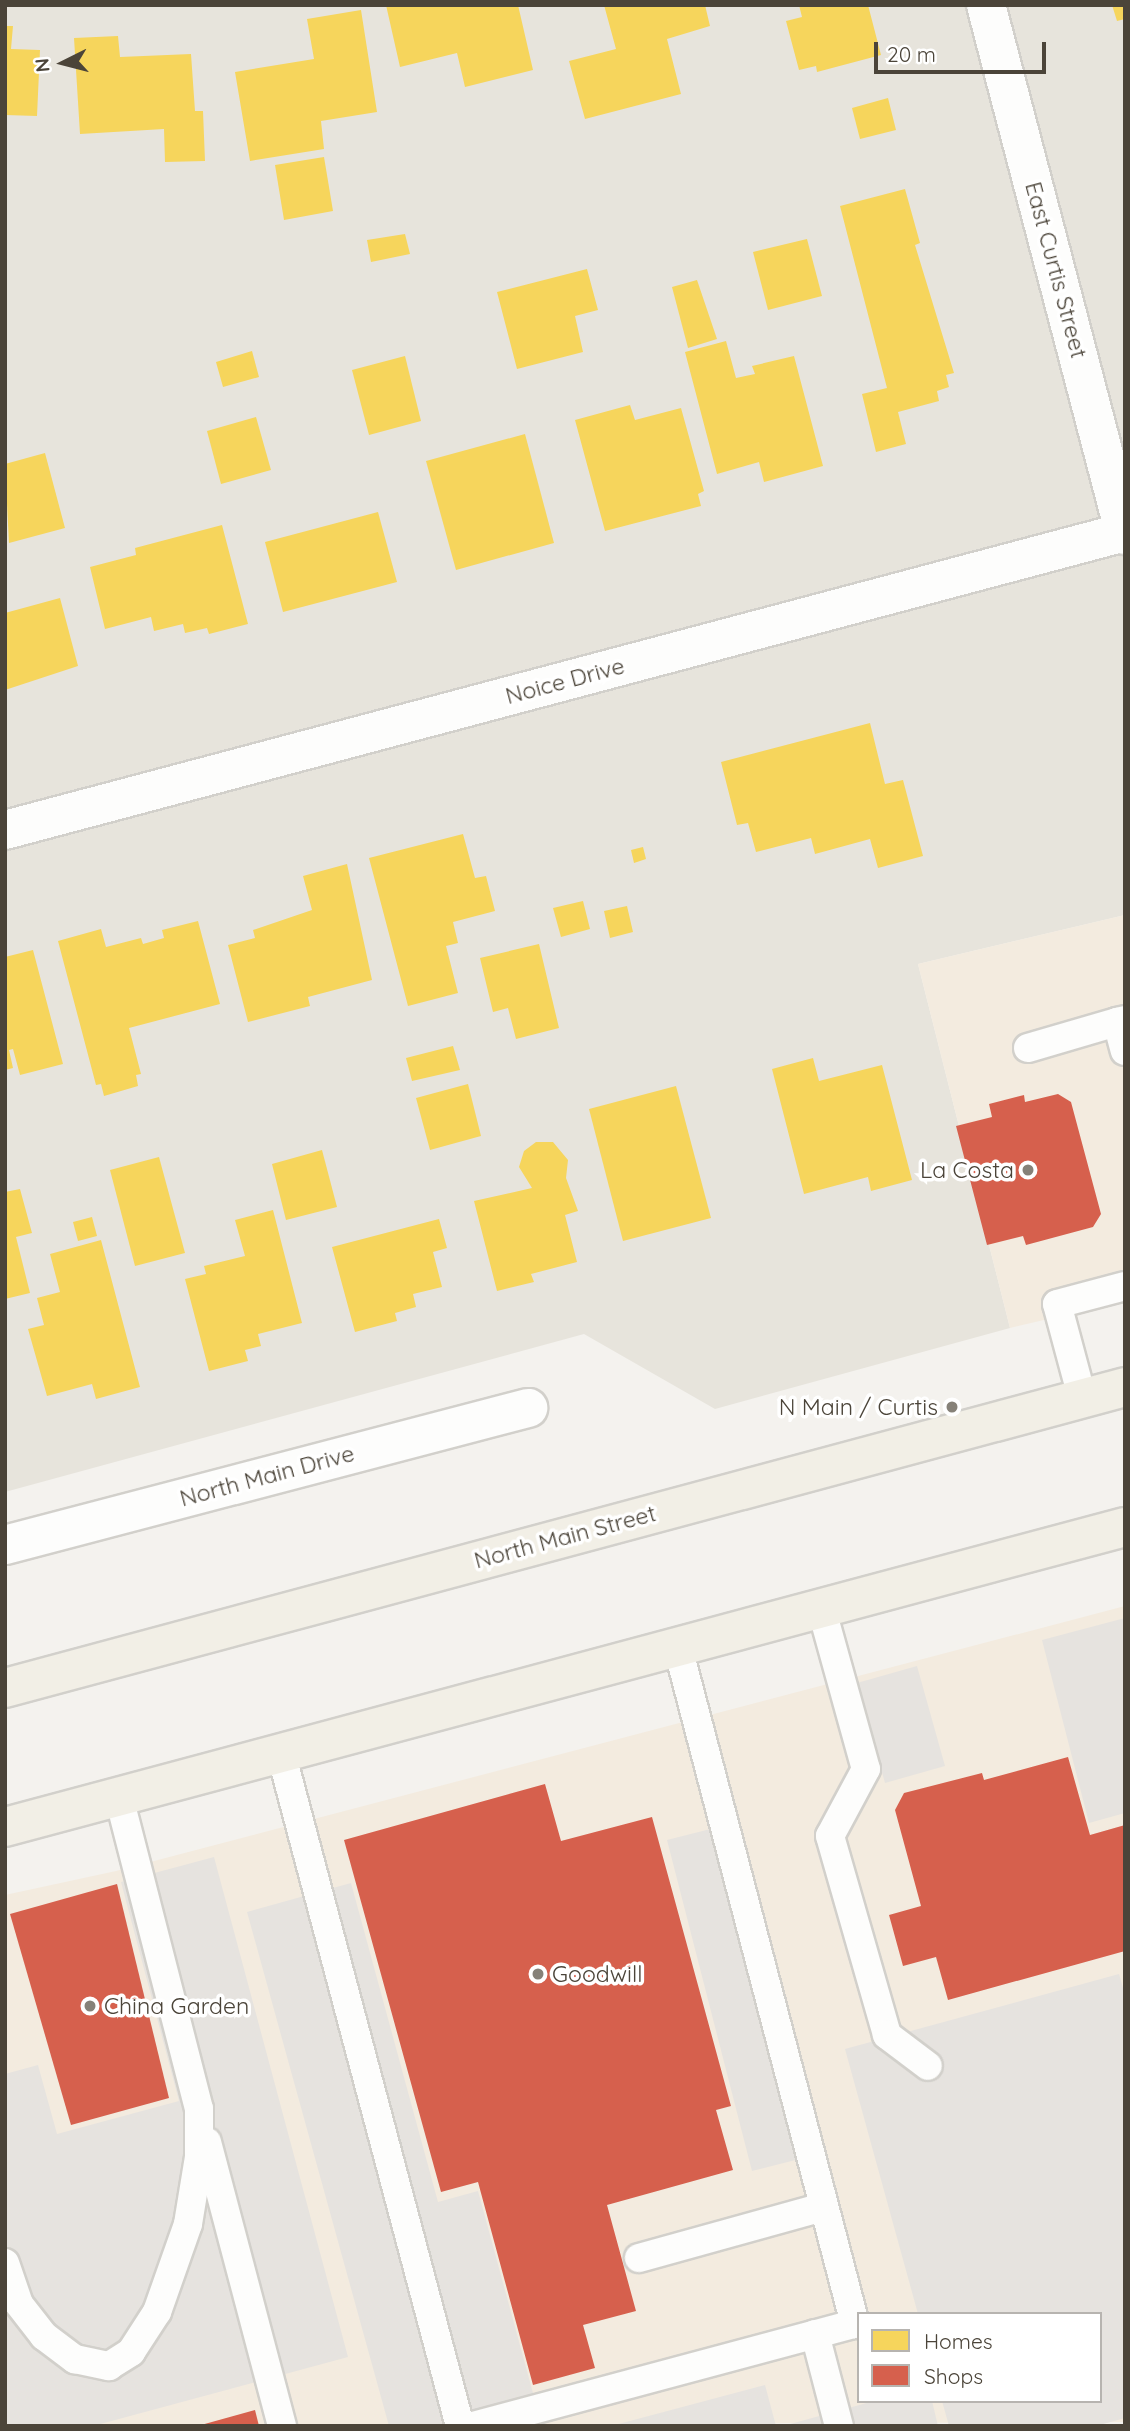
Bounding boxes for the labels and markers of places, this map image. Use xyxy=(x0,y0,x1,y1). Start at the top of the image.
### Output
place label: La Costa xyxy=(920,1156,1014,1184)
marker: La Costa xyxy=(1020,1162,1036,1178)
place label: N Main / Curtis xyxy=(779,1393,938,1421)
marker: N Main / Curtis xyxy=(944,1399,960,1415)
place label: Goodwill xyxy=(552,1960,643,1988)
marker: Goodwill xyxy=(530,1966,546,1982)
place label: China Garden xyxy=(104,1992,249,2020)
marker: China Garden xyxy=(82,1998,98,2014)

